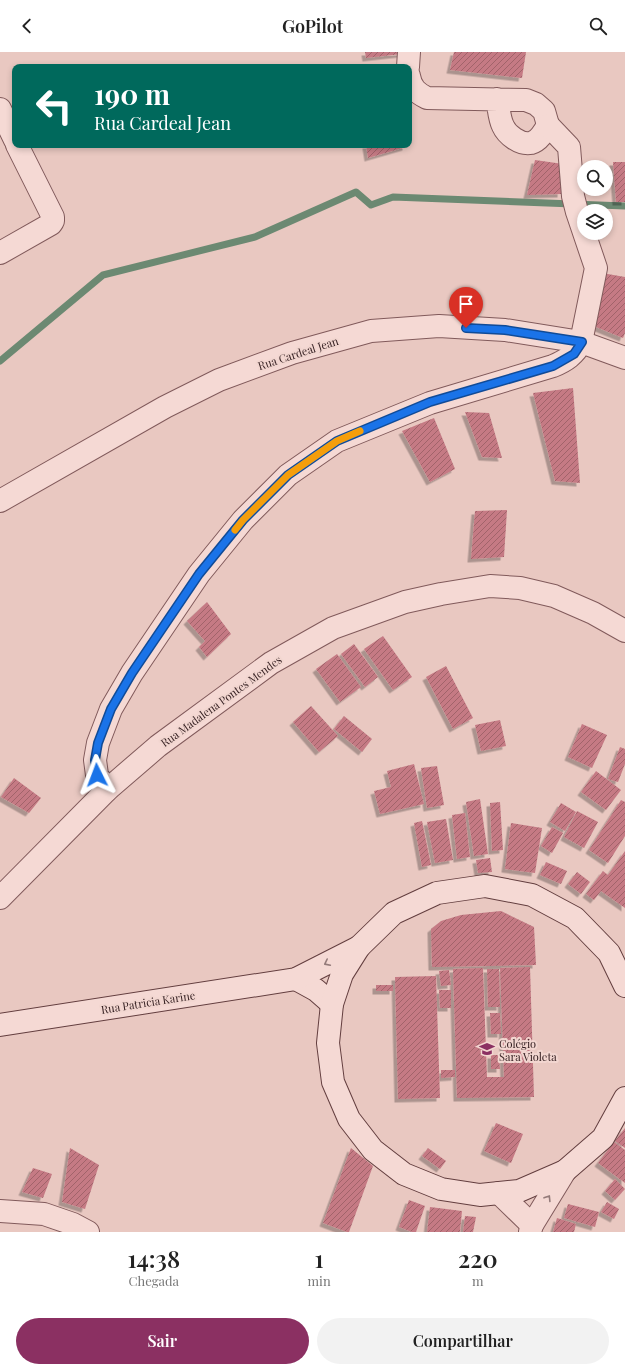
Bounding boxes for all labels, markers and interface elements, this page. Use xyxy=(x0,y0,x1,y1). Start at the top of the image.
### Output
text: GoPilot xyxy=(282,14,343,38)
icon: back xyxy=(16,15,38,37)
icon: search xyxy=(587,15,609,37)
text: 190 m xyxy=(94,75,170,112)
icon: left xyxy=(28,80,80,132)
text: Rua Cardeal Jean xyxy=(94,111,231,135)
map controls xyxy=(577,160,613,240)
button: search xyxy=(577,160,613,196)
button: layers xyxy=(577,204,613,240)
pin xyxy=(449,287,483,328)
icon: arrive xyxy=(455,293,477,315)
street label: Rua Cardeal Jean xyxy=(256,333,340,373)
street label: Rua Madalena Pontes Mendes xyxy=(157,652,285,750)
position arrow xyxy=(76,754,118,796)
one-way arrow xyxy=(324,958,332,966)
street label: Rua Patricia Karine xyxy=(100,987,197,1017)
place label: Colégio Sara Violeta xyxy=(499,1036,557,1064)
school or university icon: Colégio Sara Violeta xyxy=(478,1040,496,1058)
one-way arrow xyxy=(544,1196,551,1203)
text: 14:38 xyxy=(127,1242,180,1274)
text: 1 xyxy=(315,1242,324,1274)
text: 220 xyxy=(458,1242,498,1274)
text: Chegada xyxy=(129,1272,179,1289)
text: min xyxy=(308,1272,331,1289)
text: m xyxy=(472,1272,484,1289)
button: Sair xyxy=(16,1318,309,1364)
button: Compartilhar xyxy=(317,1318,609,1364)

